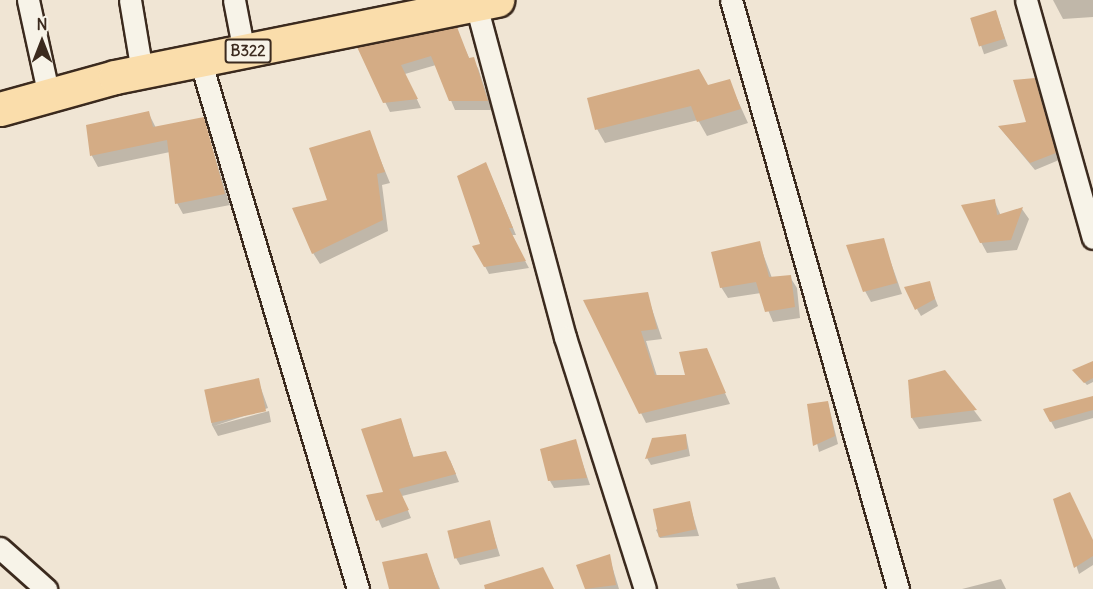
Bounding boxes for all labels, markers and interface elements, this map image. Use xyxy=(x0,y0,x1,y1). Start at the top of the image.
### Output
north arrow xyxy=(12,12,72,72)
text: N xyxy=(36,14,48,34)
road number: B322 xyxy=(224,39,272,63)

